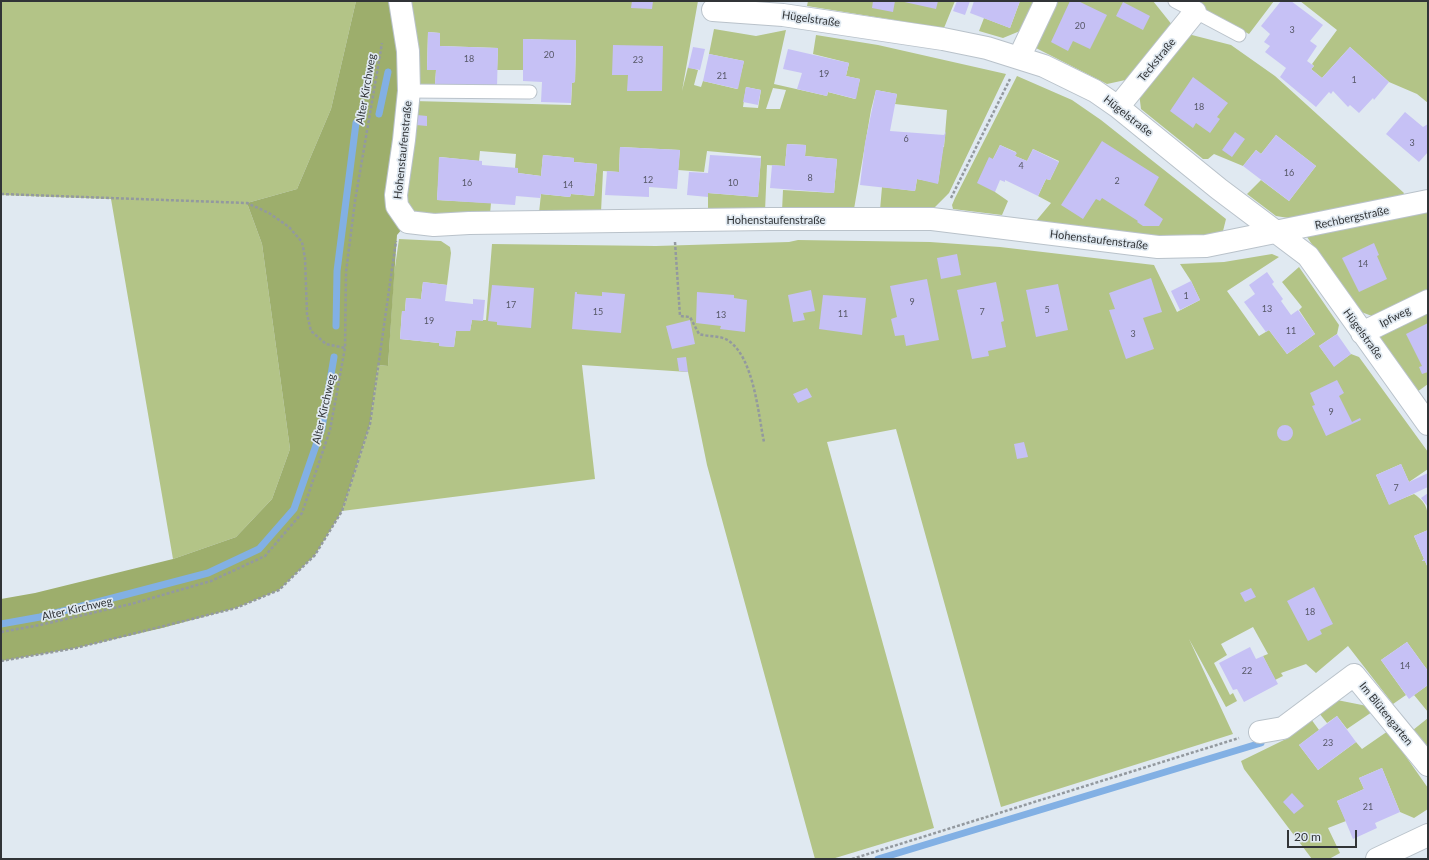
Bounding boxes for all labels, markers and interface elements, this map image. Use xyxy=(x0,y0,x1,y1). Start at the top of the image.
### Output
street label: Hügelstraße xyxy=(781,8,841,30)
house number: 20 xyxy=(1075,21,1085,31)
house number: 3 xyxy=(1289,25,1295,35)
street label: Teckstraße xyxy=(1135,36,1179,84)
house number: 20 xyxy=(544,50,554,60)
street label: Alter Kirchweg xyxy=(353,53,379,125)
house number: 18 xyxy=(464,54,474,64)
house number: 23 xyxy=(633,55,643,65)
house number: 19 xyxy=(819,69,829,79)
house number: 21 xyxy=(717,71,727,81)
house number: 1 xyxy=(1351,75,1357,85)
street label: Hügelstraße xyxy=(1101,93,1155,139)
street label: Hohenstaufenstraße xyxy=(391,100,415,200)
house number: 18 xyxy=(1194,102,1204,112)
house number: 6 xyxy=(903,134,909,144)
house number: 3 xyxy=(1409,138,1415,148)
house number: 4 xyxy=(1018,161,1024,171)
house number: 16 xyxy=(1284,168,1294,178)
house number: 8 xyxy=(807,173,813,183)
house number: 12 xyxy=(643,175,653,185)
house number: 2 xyxy=(1114,176,1120,186)
house number: 16 xyxy=(462,178,472,188)
house number: 10 xyxy=(728,178,738,188)
house number: 14 xyxy=(563,180,573,190)
street label: Rechbergstraße xyxy=(1314,204,1390,232)
street label: Hohenstaufenstraße xyxy=(727,213,825,227)
street label: Hohenstaufenstraße xyxy=(1049,227,1149,253)
house number: 14 xyxy=(1358,259,1368,269)
house number: 1 xyxy=(1183,291,1189,301)
house number: 9 xyxy=(909,297,915,307)
house number: 17 xyxy=(506,300,516,310)
house number: 13 xyxy=(1262,304,1272,314)
street label: Ipfweg xyxy=(1377,304,1413,330)
house number: 5 xyxy=(1044,305,1050,315)
street label: Hügelstraße xyxy=(1340,306,1386,362)
house number: 15 xyxy=(593,307,603,317)
house number: 7 xyxy=(979,307,985,317)
house number: 11 xyxy=(838,309,848,319)
house number: 13 xyxy=(716,310,726,320)
house number: 19 xyxy=(424,316,434,326)
house number: 11 xyxy=(1286,326,1296,336)
house number: 3 xyxy=(1130,329,1136,339)
street label: Alter Kirchweg xyxy=(310,373,338,445)
house number: 9 xyxy=(1328,407,1334,417)
house number: 7 xyxy=(1393,483,1399,493)
street label: Alter Kirchweg xyxy=(41,595,113,623)
house number: 18 xyxy=(1305,607,1315,617)
house number: 14 xyxy=(1400,661,1410,671)
house number: 22 xyxy=(1242,666,1252,676)
street label: Im Blütengarten xyxy=(1356,680,1416,748)
house number: 23 xyxy=(1323,738,1333,748)
house number: 21 xyxy=(1363,802,1373,812)
scale bar xyxy=(1289,822,1359,848)
text: 20 m xyxy=(1294,829,1321,844)

